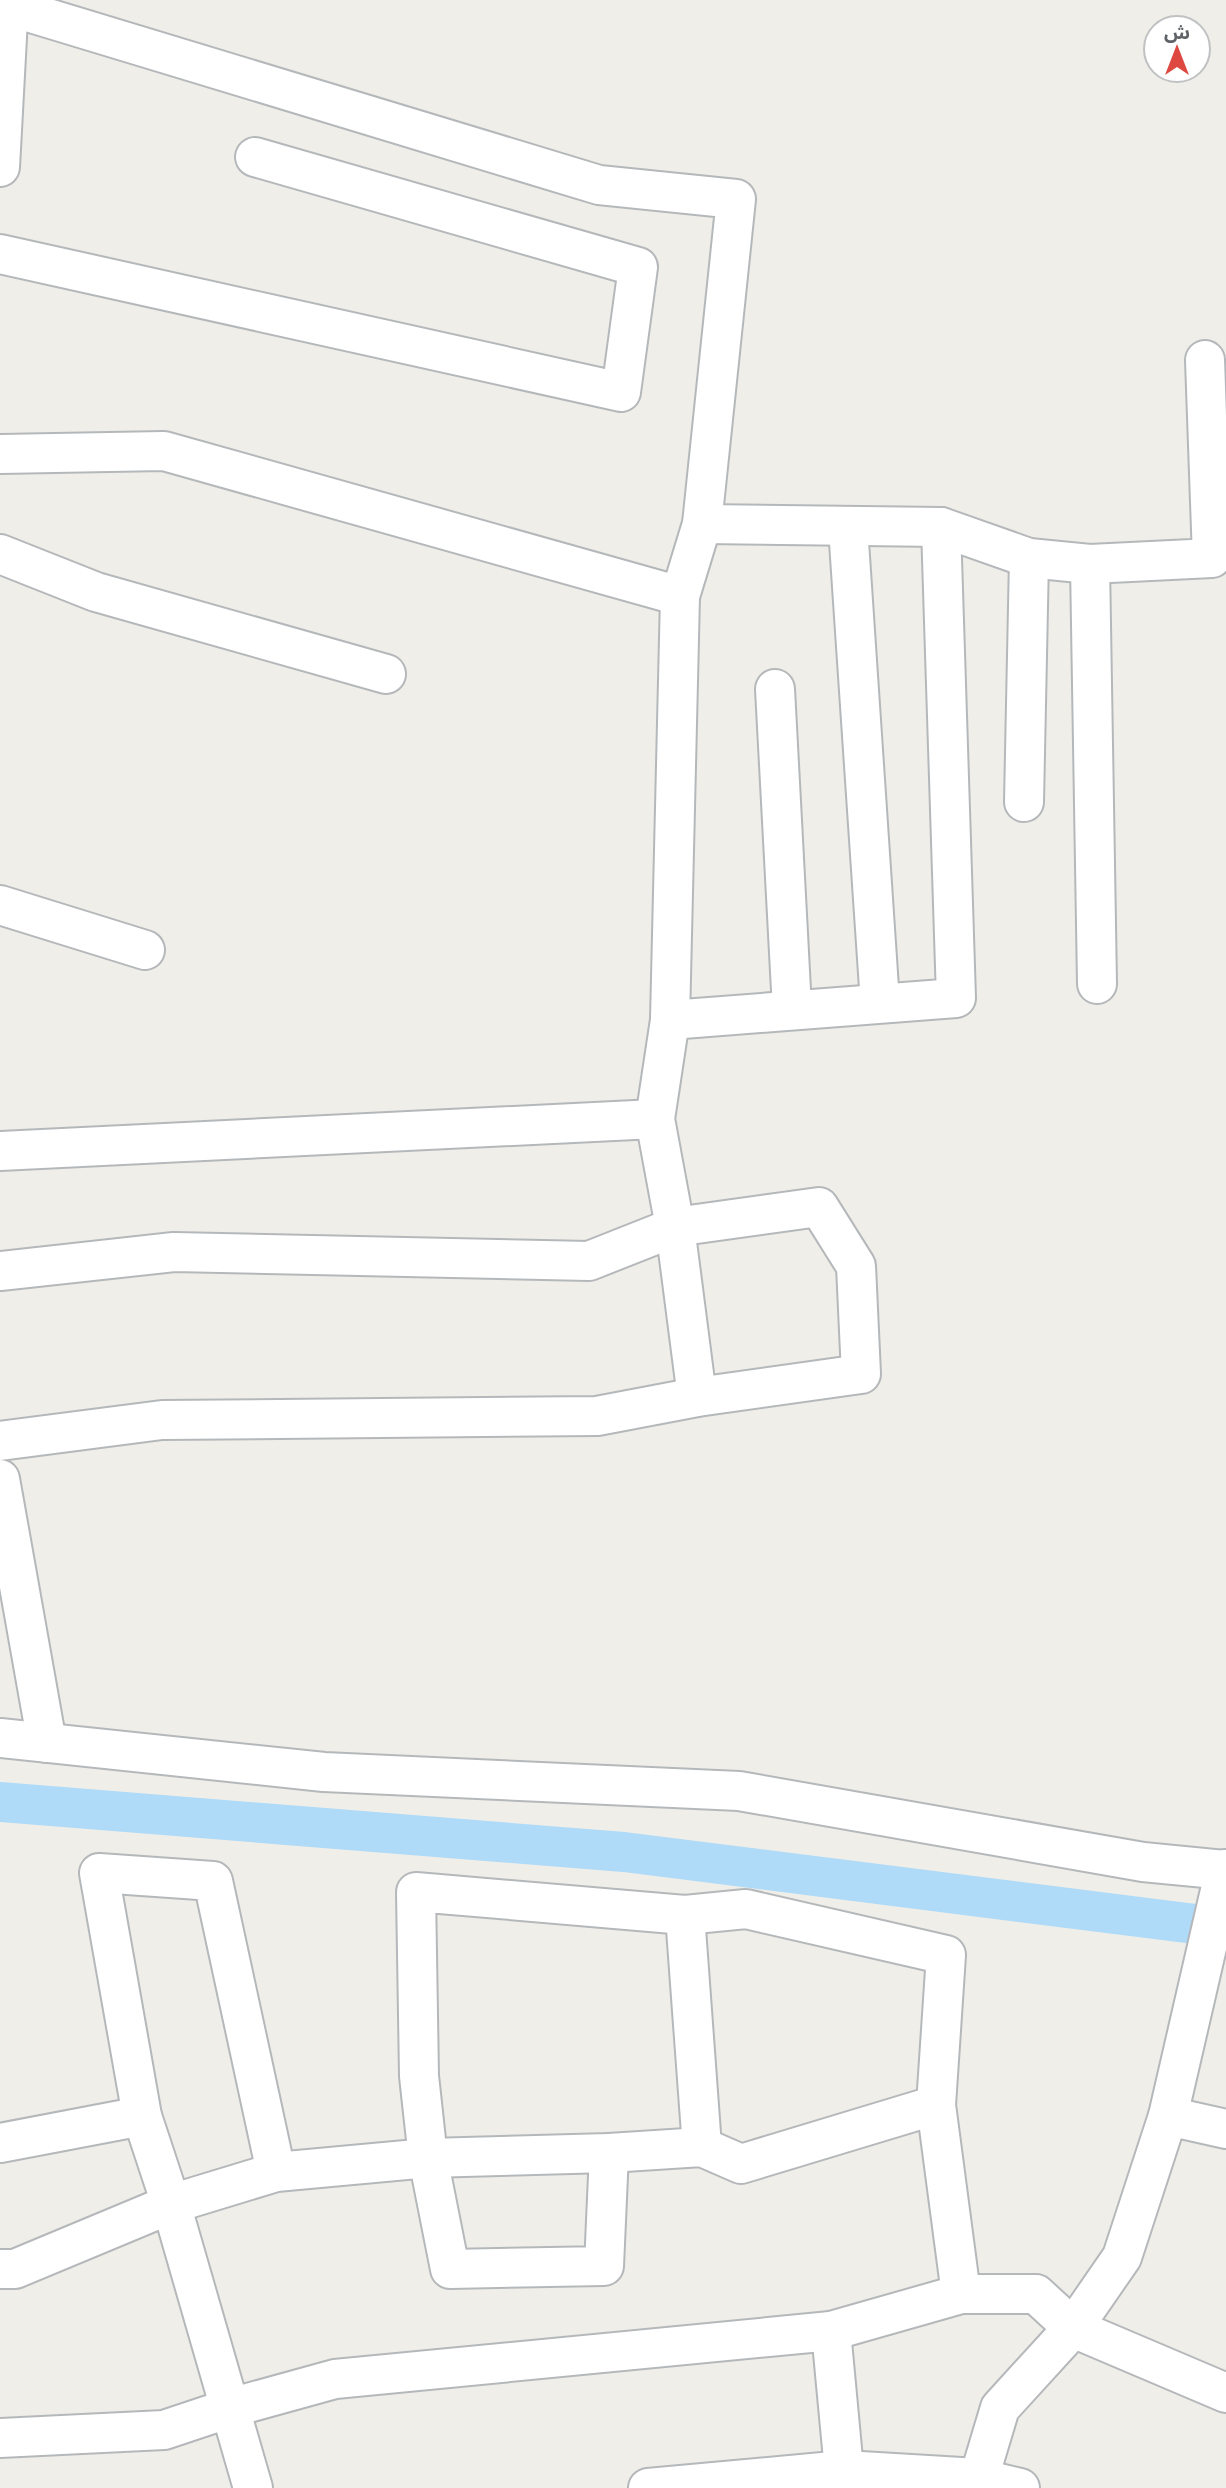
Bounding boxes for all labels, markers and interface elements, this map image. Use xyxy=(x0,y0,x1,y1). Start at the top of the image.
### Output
north arrow xyxy=(1142,14,1212,84)
text: ش xyxy=(1164,20,1190,44)

